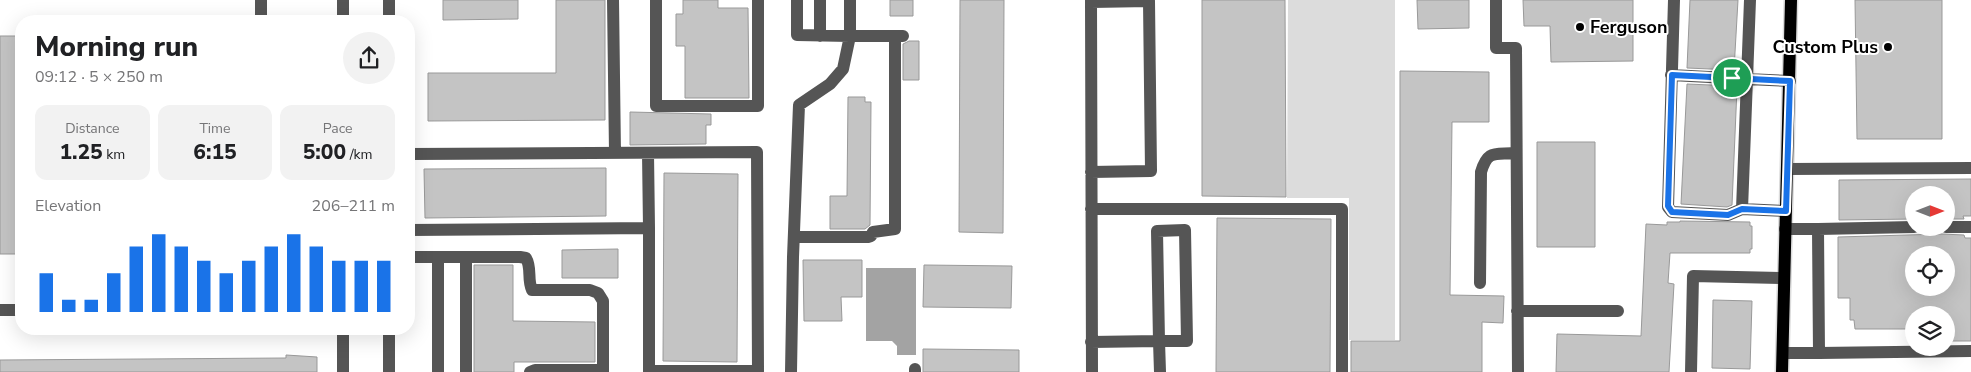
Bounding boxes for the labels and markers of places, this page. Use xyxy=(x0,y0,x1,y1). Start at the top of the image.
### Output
place label: Ferguson xyxy=(1590,15,1667,39)
marker: Ferguson xyxy=(1574,21,1586,33)
place label: Custom Plus xyxy=(1772,35,1878,59)
marker: Custom Plus xyxy=(1882,41,1894,53)
pin xyxy=(1711,57,1753,99)

